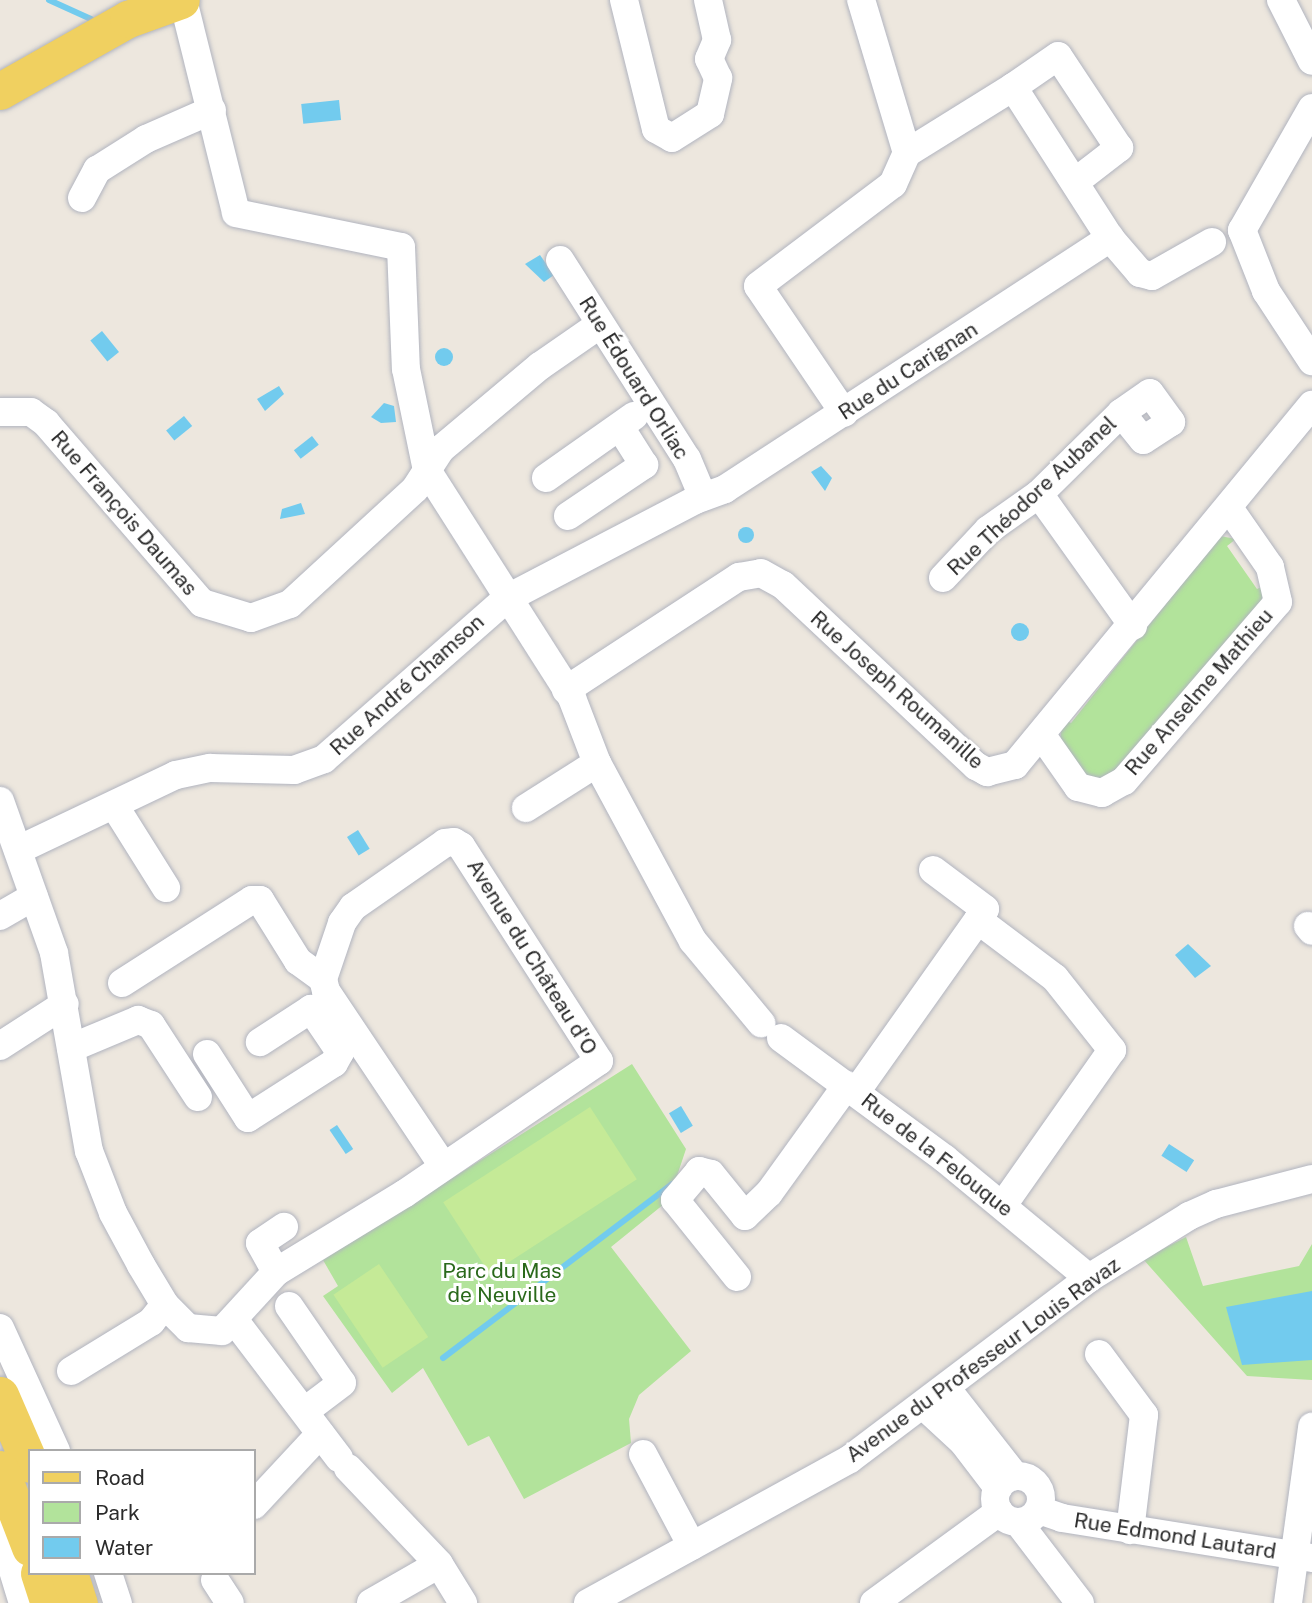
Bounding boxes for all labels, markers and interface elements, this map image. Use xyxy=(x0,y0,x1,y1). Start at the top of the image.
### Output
street label: Rue Édouard Orliac xyxy=(574,292,694,464)
street label: Rue du Carignan xyxy=(834,317,982,425)
street label: Rue Théodore Aubanel xyxy=(942,411,1122,581)
street label: Rue François Daumas xyxy=(46,425,202,601)
street label: Rue Anselme Mathieu xyxy=(1120,603,1278,781)
street label: Rue Joseph Roumanille xyxy=(805,606,989,774)
street label: Rue André Chamson xyxy=(325,609,489,761)
street label: Avenue du Château d'O xyxy=(461,854,603,1060)
street label: Rue de la Felouque xyxy=(856,1088,1018,1222)
street label: Avenue du Professeur Louis Ravaz xyxy=(841,1252,1125,1468)
park label: Parc du Mas de Neuville xyxy=(442,1258,562,1308)
legend xyxy=(28,1449,256,1575)
text: Road xyxy=(95,1465,145,1490)
text: Park xyxy=(95,1500,140,1525)
street label: Rue Edmond Lautard xyxy=(1072,1508,1278,1564)
text: Water xyxy=(95,1535,153,1560)

